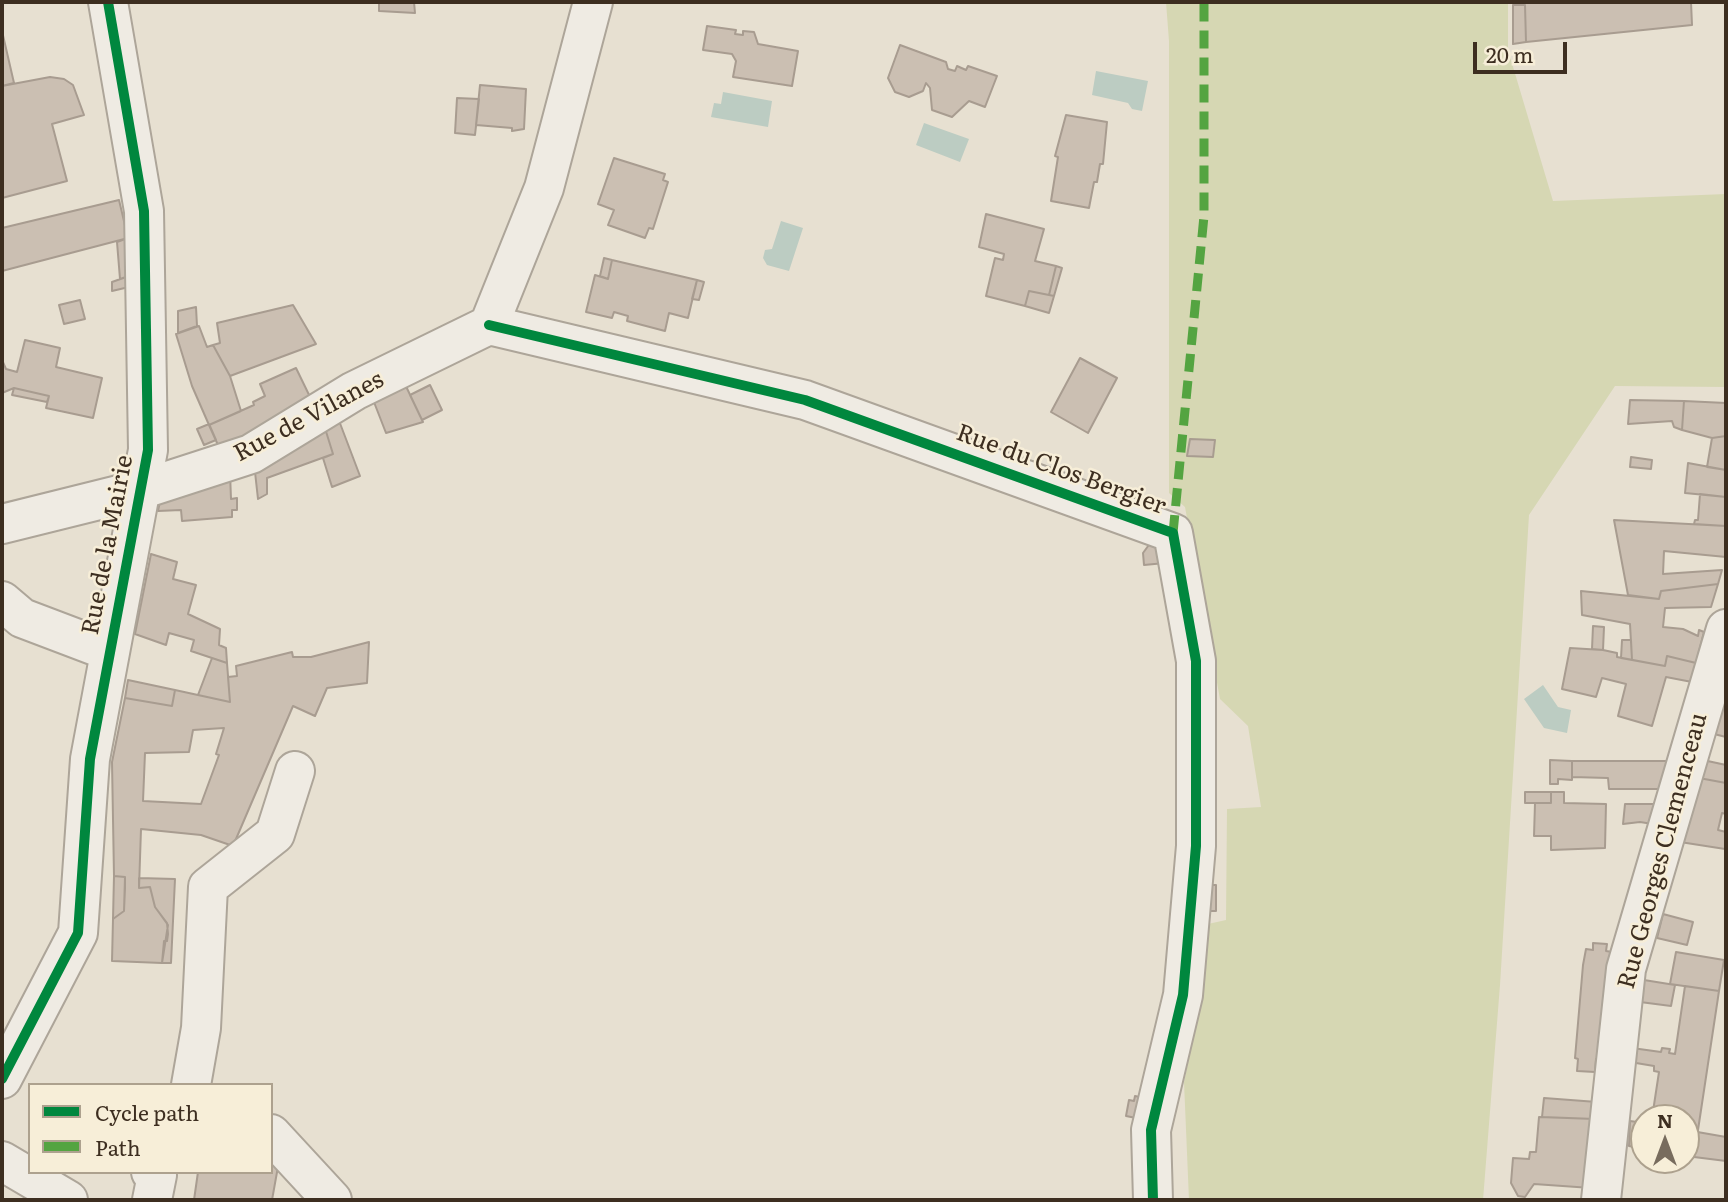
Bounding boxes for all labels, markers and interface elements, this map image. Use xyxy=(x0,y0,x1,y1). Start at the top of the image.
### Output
scale bar xyxy=(1476,28,1570,72)
text: 20 m xyxy=(1486,38,1533,69)
street label: Rue de Vilanes xyxy=(229,365,389,469)
street label: Rue du Clos Bergier xyxy=(952,419,1170,521)
street label: Rue de la Mairie xyxy=(76,453,140,637)
street label: Rue Georges Clemenceau xyxy=(1612,710,1714,992)
legend xyxy=(28,1083,273,1174)
text: Cycle path xyxy=(95,1096,199,1127)
north arrow xyxy=(1630,1104,1700,1174)
text: N xyxy=(1657,1106,1673,1134)
text: Path xyxy=(95,1131,141,1162)

